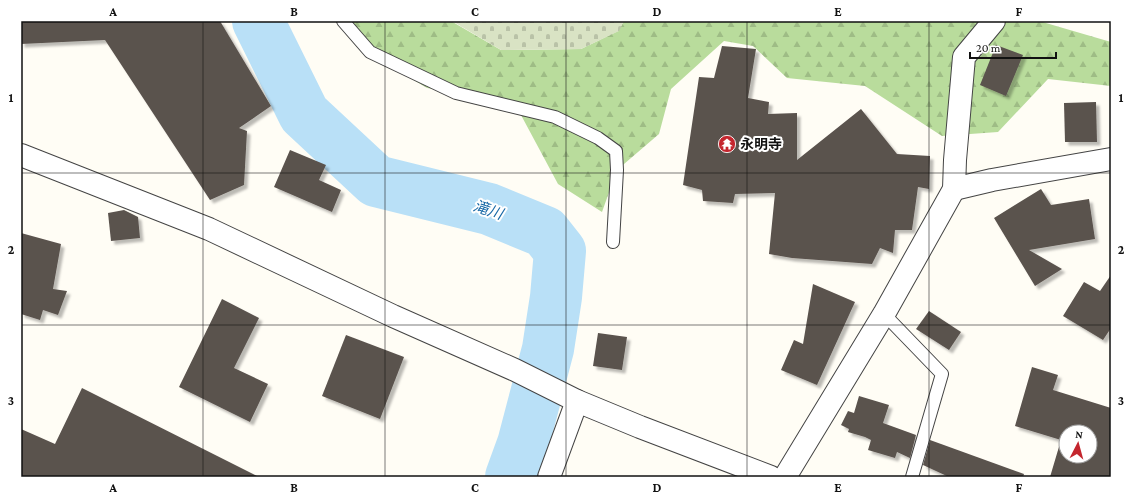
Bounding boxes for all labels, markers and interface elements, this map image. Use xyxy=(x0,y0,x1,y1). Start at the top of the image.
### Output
text: A xyxy=(108,4,117,19)
text: B xyxy=(290,4,298,19)
text: C xyxy=(471,4,479,19)
text: D xyxy=(653,4,662,19)
text: E xyxy=(834,4,842,19)
text: F xyxy=(1016,4,1023,19)
scale bar xyxy=(970,34,1056,60)
text: 20 m xyxy=(976,41,1001,55)
text: 1 xyxy=(9,90,14,105)
text: 1 xyxy=(1119,90,1124,105)
temple icon: 永明寺 xyxy=(717,134,737,154)
place label: 永明寺 xyxy=(740,136,782,152)
water label: 滝川 xyxy=(471,198,507,223)
text: 2 xyxy=(8,242,15,257)
text: 2 xyxy=(1118,242,1125,257)
text: 3 xyxy=(8,393,14,408)
text: 3 xyxy=(1118,393,1124,408)
north arrow xyxy=(1058,424,1098,464)
text: N xyxy=(1075,428,1084,440)
text: A xyxy=(108,480,117,495)
text: B xyxy=(290,480,298,495)
text: C xyxy=(471,480,479,495)
text: D xyxy=(653,480,662,495)
text: E xyxy=(834,480,842,495)
text: F xyxy=(1016,480,1023,495)

